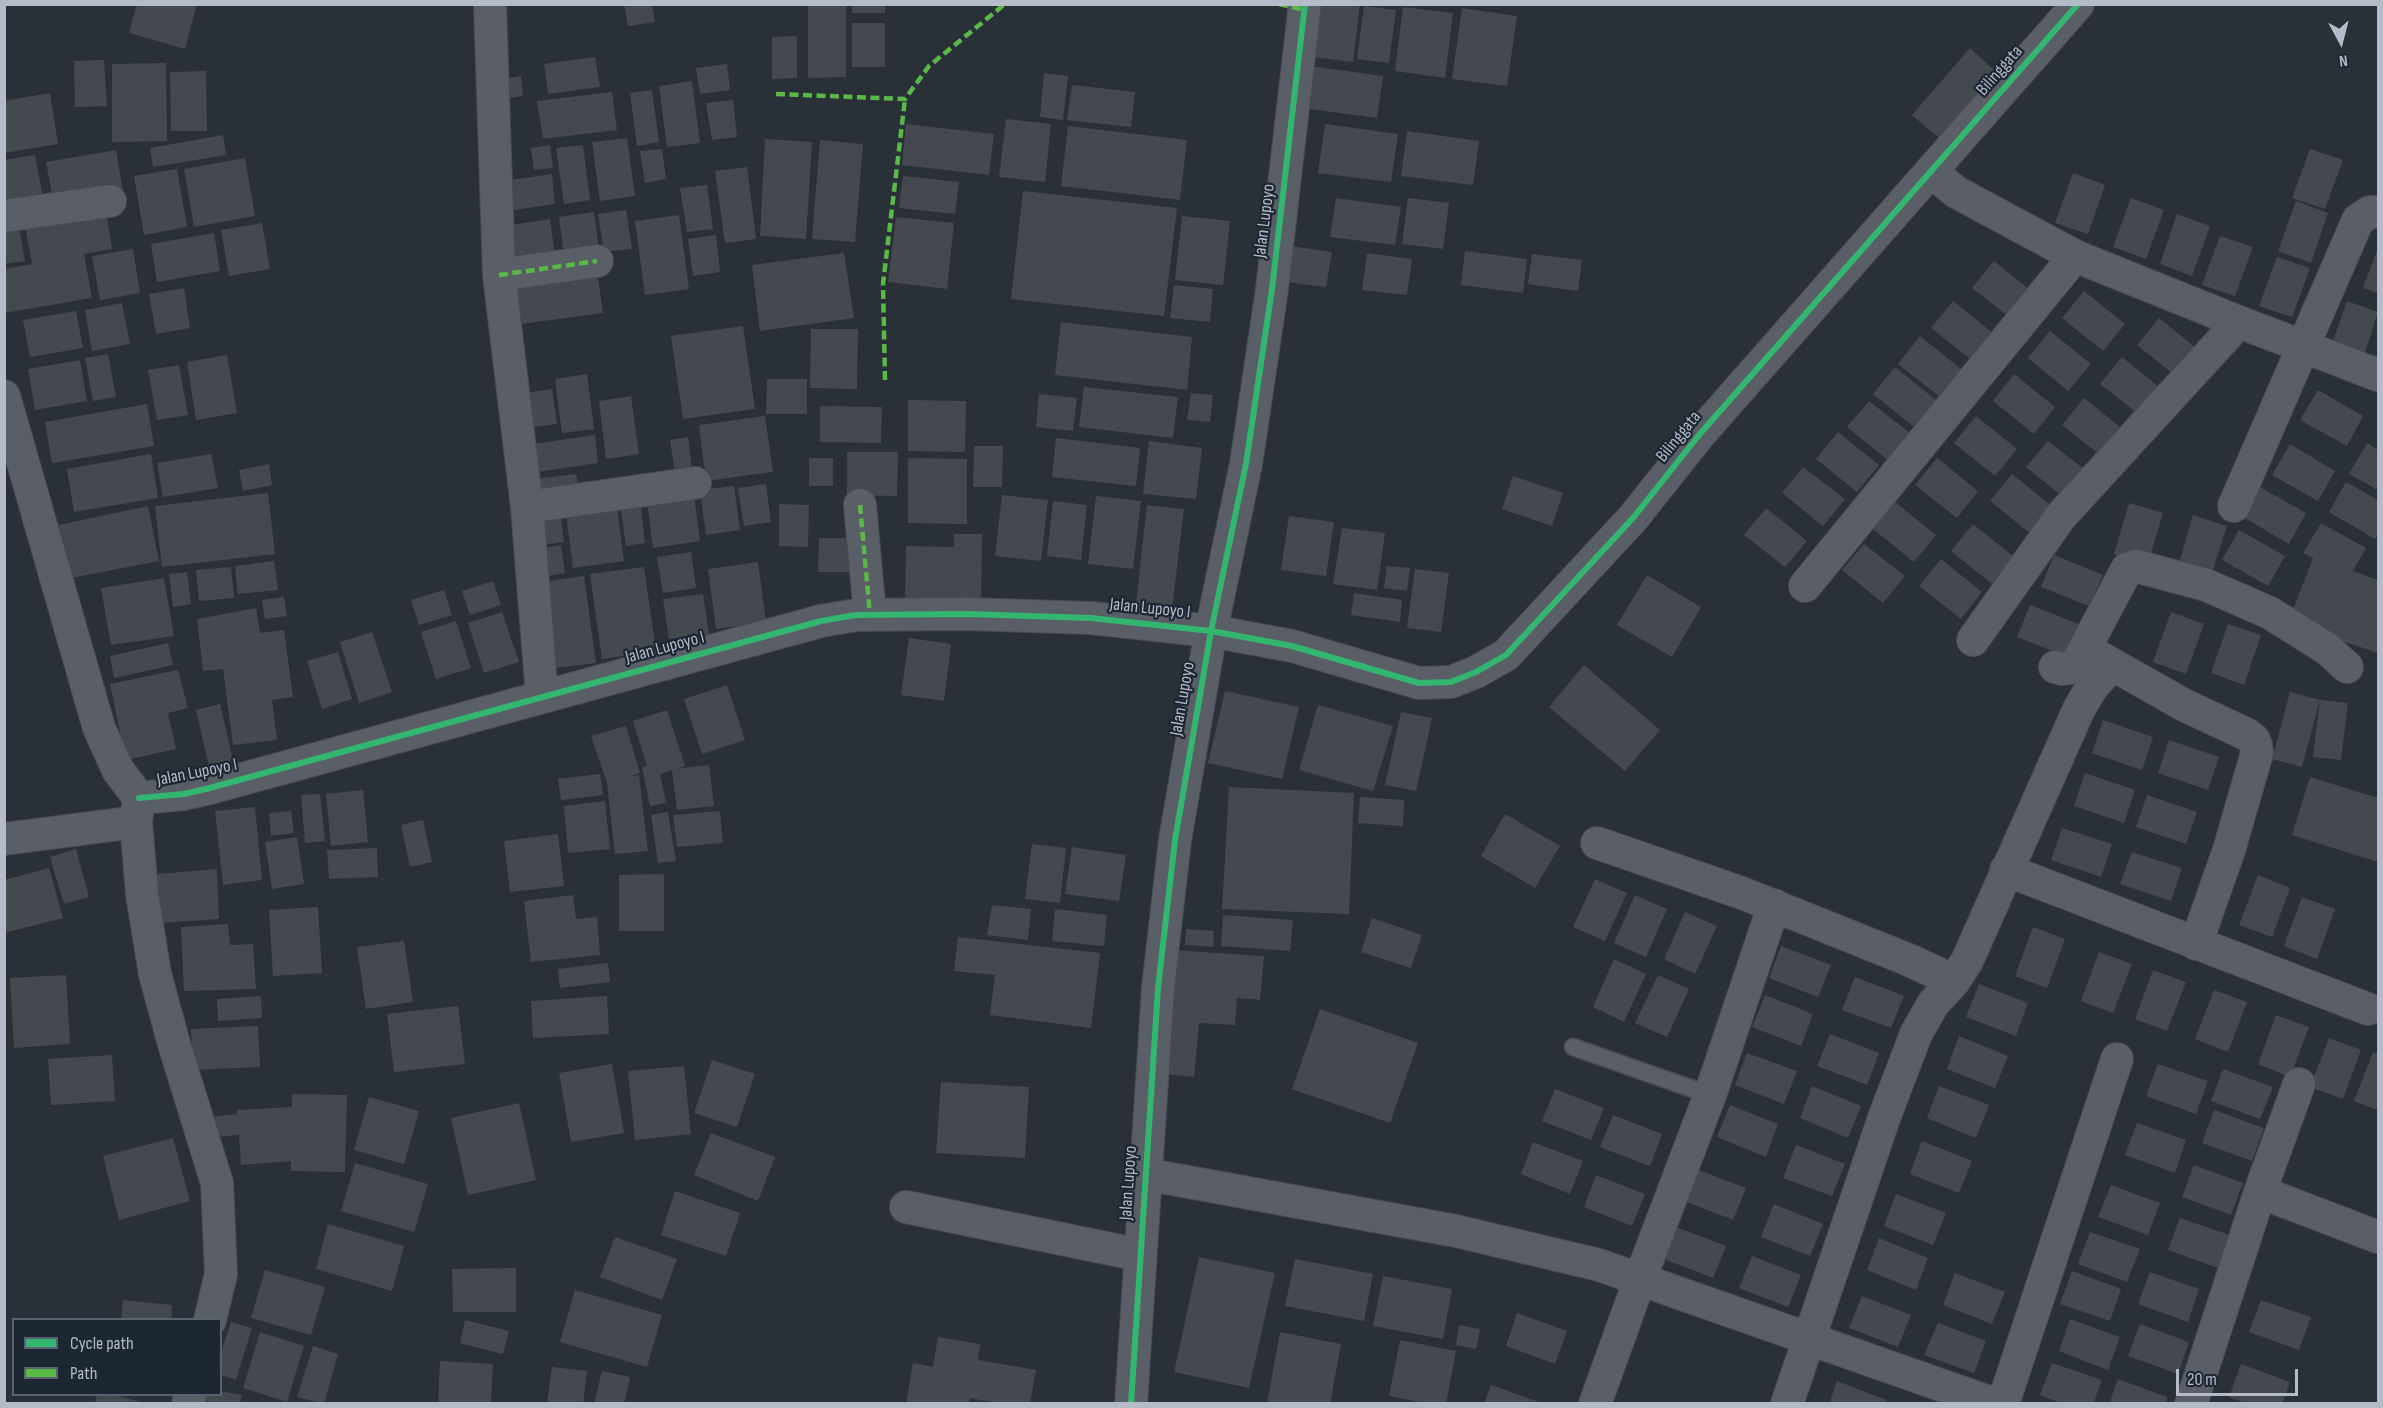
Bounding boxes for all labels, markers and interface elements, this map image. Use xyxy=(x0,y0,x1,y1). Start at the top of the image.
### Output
north arrow xyxy=(2311,12,2371,72)
street label: Bilinggata xyxy=(1972,41,2028,101)
text: N xyxy=(2338,50,2349,70)
street label: Jalan Lupoyo xyxy=(1250,183,1280,259)
street label: Bilinggata xyxy=(1652,407,1706,467)
street label: Jalan Lupoyo I xyxy=(1108,594,1192,624)
street label: Jalan Lupoyo I xyxy=(623,627,707,669)
street label: Jalan Lupoyo xyxy=(1166,660,1200,738)
street label: Jalan Lupoyo I xyxy=(155,755,239,791)
street label: Jalan Lupoyo xyxy=(1116,1145,1142,1221)
legend xyxy=(12,1318,222,1396)
text: Cycle path xyxy=(70,1333,134,1354)
scale bar xyxy=(2179,1357,2300,1395)
text: Path xyxy=(70,1363,98,1384)
text: 20 m xyxy=(2187,1369,2217,1390)

